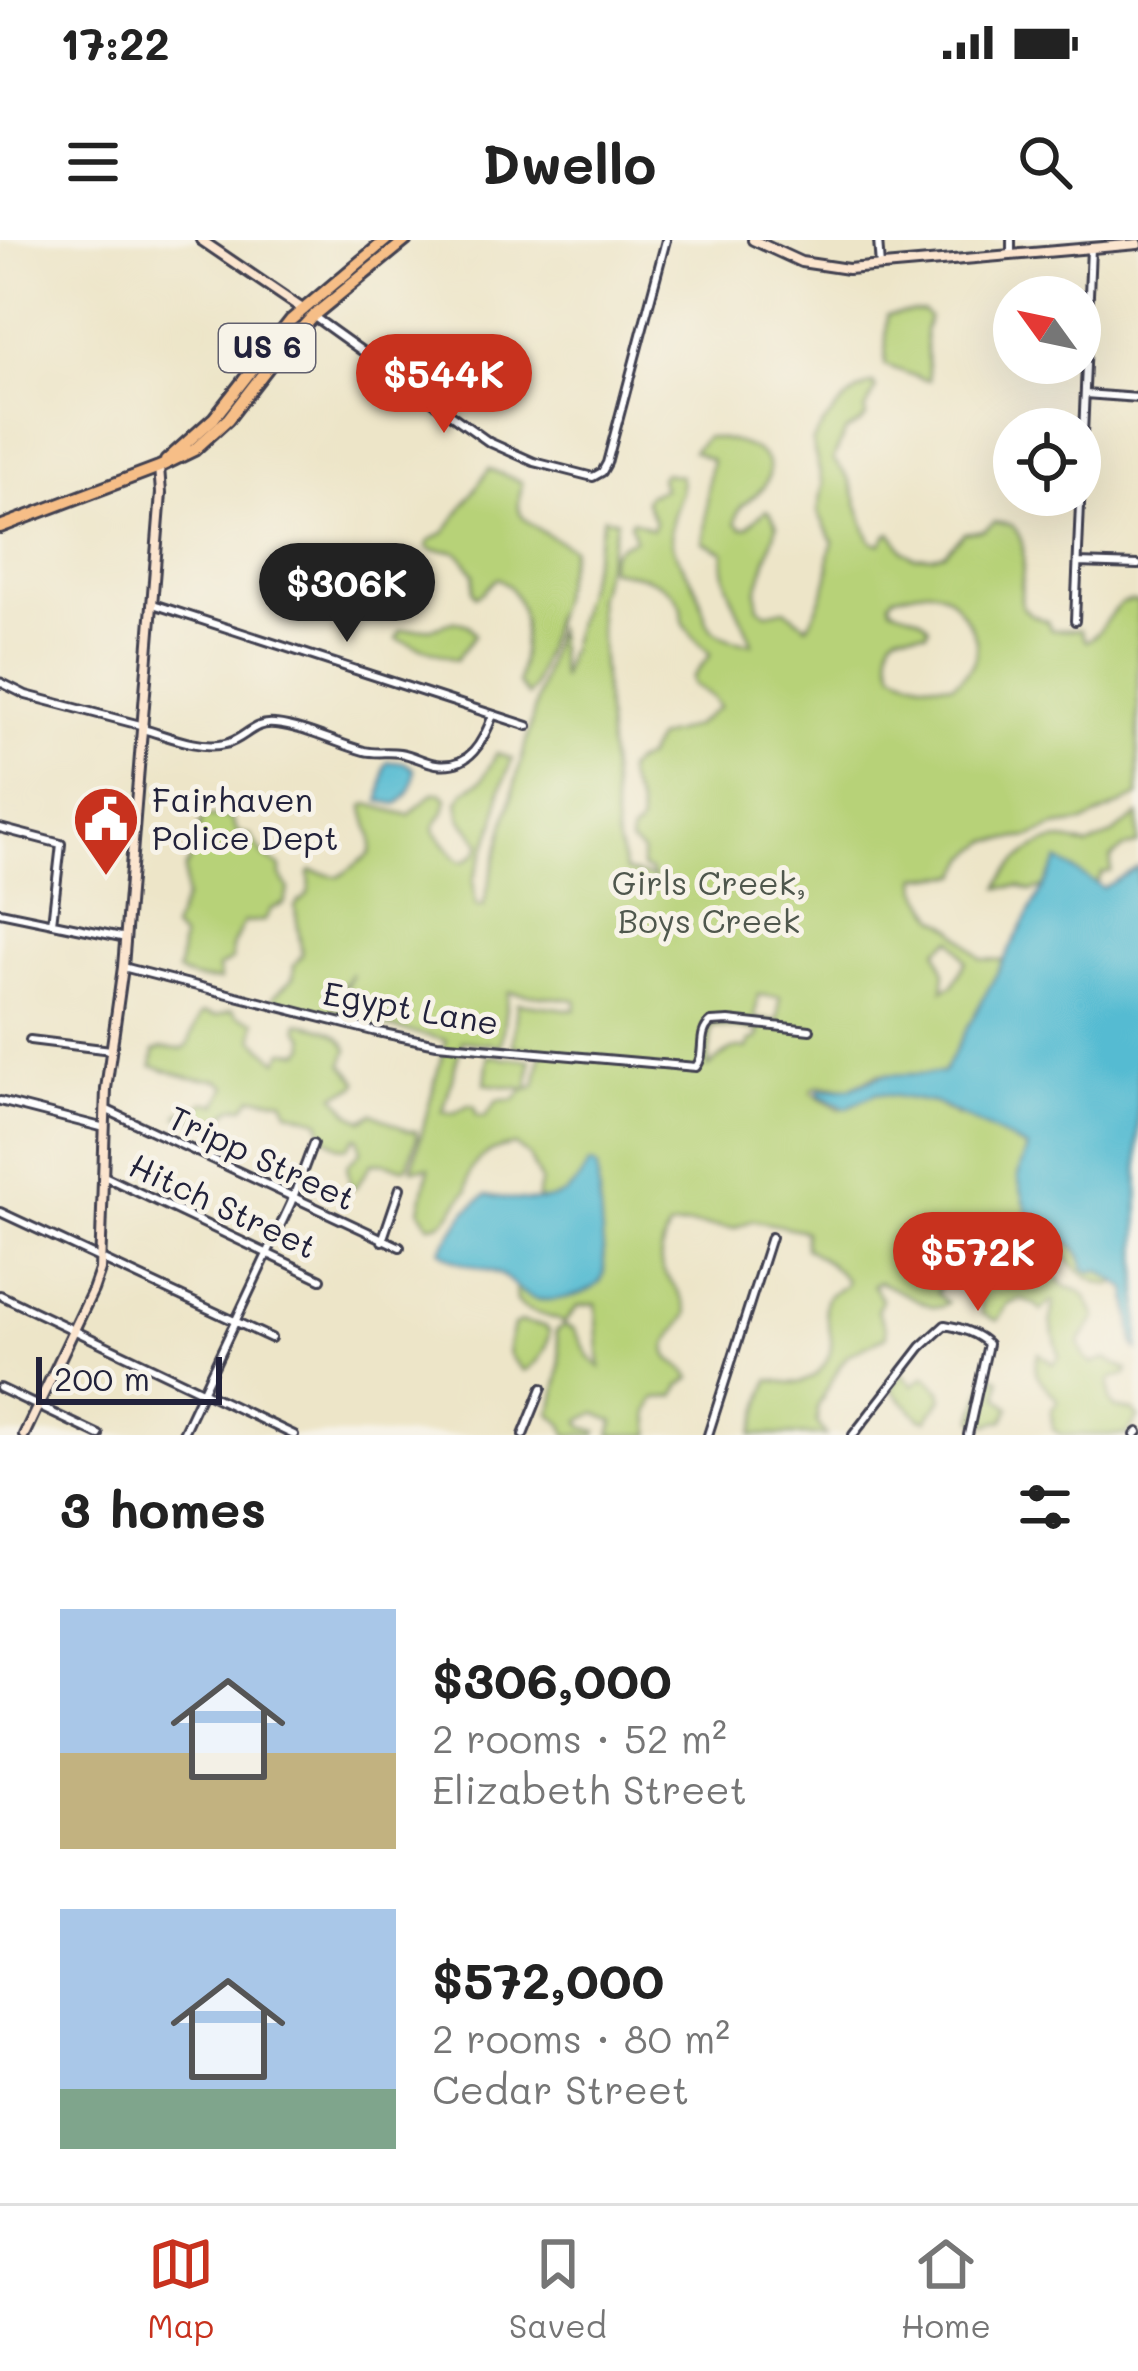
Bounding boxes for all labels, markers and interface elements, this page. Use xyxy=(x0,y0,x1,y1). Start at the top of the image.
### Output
text: 17:22 xyxy=(60,13,170,71)
text: Dwello xyxy=(482,127,656,198)
icon: menu xyxy=(60,129,126,195)
icon: search xyxy=(1012,129,1078,195)
north arrow xyxy=(993,276,1101,384)
map controls xyxy=(993,276,1101,516)
road number: US 6 xyxy=(219,324,315,372)
pin: $544K xyxy=(360,334,528,436)
text: $544K xyxy=(383,347,505,398)
button: locate xyxy=(993,408,1101,516)
pin: $306K xyxy=(263,543,431,645)
text: $306K xyxy=(286,556,408,607)
place label: Fairhaven Police Dept xyxy=(152,777,338,858)
public building icon: Fairhaven Police Dept xyxy=(71,784,141,878)
park label: Girls Creek, Boys Creek xyxy=(612,860,806,942)
street label: Egypt Lane xyxy=(320,970,502,1044)
street label: Tripp Street xyxy=(162,1095,363,1219)
street label: Hitch Street xyxy=(123,1143,324,1267)
pin: $572K xyxy=(894,1212,1062,1314)
text: $572K xyxy=(920,1225,1036,1276)
scale bar xyxy=(36,1351,222,1404)
text: 200 m xyxy=(54,1356,150,1399)
text: 3 homes xyxy=(60,1474,266,1541)
icon: filters xyxy=(1012,1474,1078,1540)
text: $306,000 xyxy=(432,1645,672,1712)
icon: home xyxy=(156,1657,300,1801)
text: 2 rooms · 52 m² xyxy=(432,1712,727,1763)
text: Elizabeth Street xyxy=(432,1763,747,1814)
text: $572,000 xyxy=(432,1945,664,2012)
icon: home xyxy=(156,1957,300,2101)
text: 2 rooms · 80 m² xyxy=(432,2012,730,2063)
text: Cedar Street xyxy=(432,2063,689,2114)
tab: Map xyxy=(147,2231,214,2346)
tab: Saved xyxy=(509,2231,607,2346)
tab: Home xyxy=(901,2231,991,2346)

